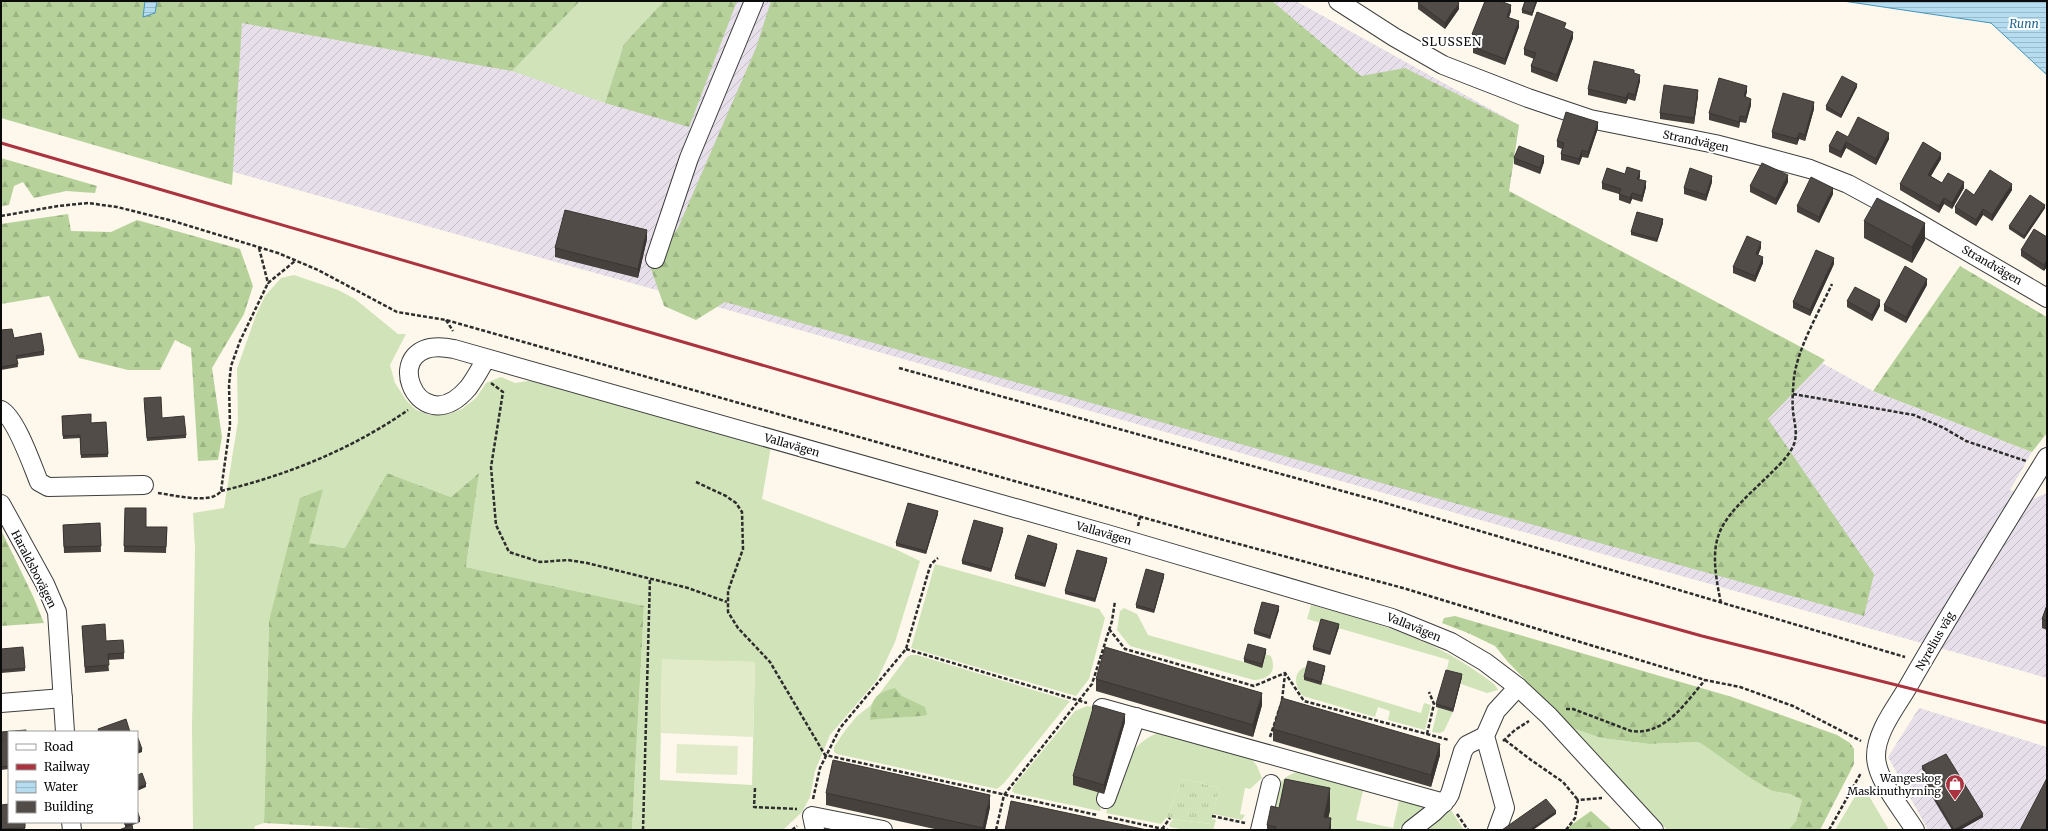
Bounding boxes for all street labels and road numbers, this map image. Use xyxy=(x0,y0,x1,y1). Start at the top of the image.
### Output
street label: Strandvägen xyxy=(1662,127,1731,155)
street label: Strandvägen xyxy=(1959,242,2025,288)
street label: Vallavägen xyxy=(762,430,822,460)
street label: Vallavägen xyxy=(1074,518,1134,548)
street label: Haraldsbovägen xyxy=(8,528,60,611)
street label: Vallavägen xyxy=(1384,609,1444,644)
street label: Nyrelius väg xyxy=(1913,609,1958,673)

